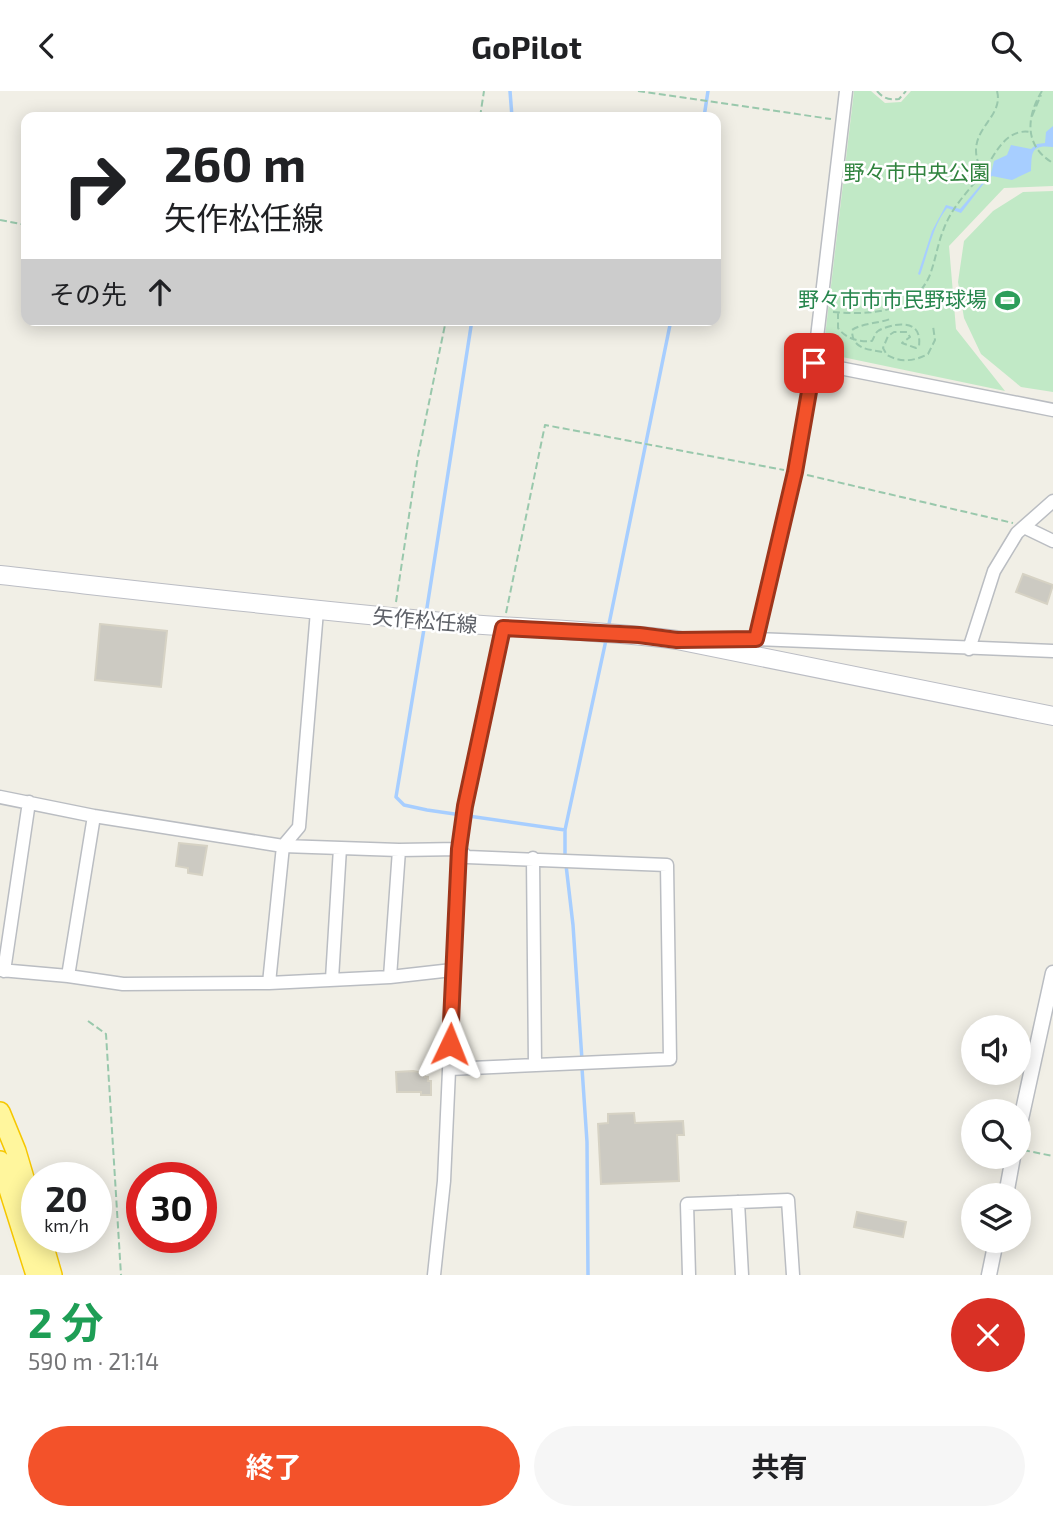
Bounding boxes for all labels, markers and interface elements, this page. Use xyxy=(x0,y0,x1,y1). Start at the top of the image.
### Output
icon: back xyxy=(28,27,66,65)
text: GoPilot xyxy=(471,27,582,65)
icon: search xyxy=(987,27,1025,65)
text: 260 m xyxy=(164,133,306,192)
icon: right xyxy=(49,140,140,231)
park label: 野々市中央公園 xyxy=(844,159,991,184)
text: 矢作松任線 xyxy=(164,198,324,236)
icon: ahead xyxy=(141,273,179,311)
text: その先 xyxy=(49,278,127,309)
place label: 野々市市市民野球場 xyxy=(798,286,987,311)
sports icon: 野々市市市民野球場 xyxy=(993,286,1021,314)
pin xyxy=(784,333,844,393)
icon: arrive xyxy=(795,344,833,382)
street label: 矢作松任線 xyxy=(372,602,479,637)
position arrow xyxy=(413,1007,487,1081)
map controls xyxy=(961,1015,1031,1253)
button: sound xyxy=(961,1015,1031,1085)
button: search xyxy=(961,1099,1031,1169)
speed limit sign: 30 xyxy=(126,1162,217,1253)
text: 20 xyxy=(45,1177,88,1219)
button: layers xyxy=(961,1183,1031,1253)
text: km/h xyxy=(44,1214,89,1236)
text: 2 分 xyxy=(28,1296,103,1346)
button: close xyxy=(951,1298,1025,1372)
text: 590 m · 21:14 xyxy=(28,1347,159,1375)
button: 終了 xyxy=(28,1426,520,1506)
button: 共有 xyxy=(534,1426,1025,1506)

